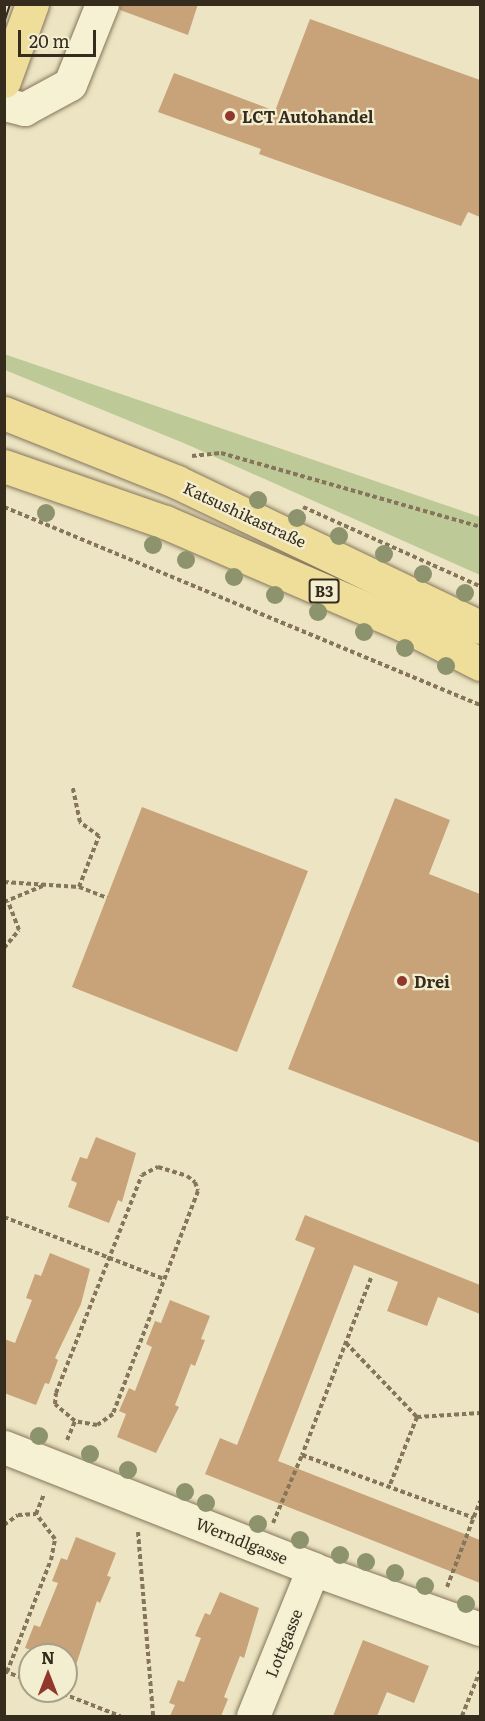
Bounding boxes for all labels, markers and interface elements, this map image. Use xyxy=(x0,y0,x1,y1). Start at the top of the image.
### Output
scale bar xyxy=(21,18,99,56)
text: 20 m xyxy=(29,27,70,54)
place label: LCT Autohandel xyxy=(242,106,374,126)
marker: LCT Autohandel xyxy=(223,109,237,123)
street label: Katsushikastraße xyxy=(181,477,309,551)
road number: B3 xyxy=(308,579,340,603)
place label: Drei xyxy=(414,971,450,991)
marker: Drei xyxy=(395,974,409,988)
street label: Werndlgasse xyxy=(193,1513,291,1567)
street label: Lottgasse xyxy=(261,1606,305,1680)
north arrow xyxy=(18,1643,78,1703)
text: N xyxy=(41,1645,55,1669)

